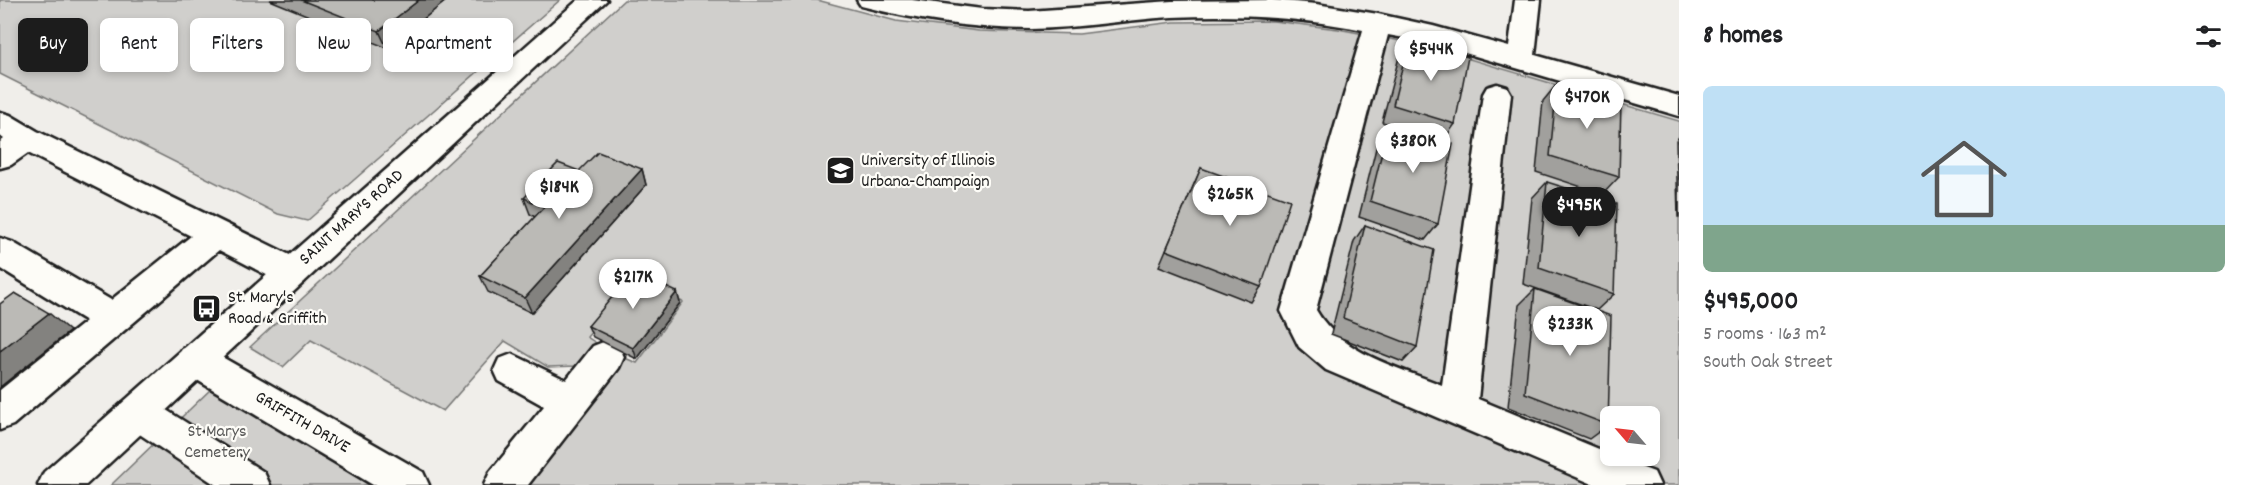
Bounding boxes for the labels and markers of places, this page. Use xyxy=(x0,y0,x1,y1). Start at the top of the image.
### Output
pin: $544K xyxy=(1389,31,1473,82)
pin: $470K xyxy=(1545,79,1629,130)
pin: $380K xyxy=(1371,123,1455,174)
place label: University of Illinois Urbana-Champaign xyxy=(861,149,995,195)
school or university icon: University of Illinois Urbana-Champaign xyxy=(824,155,856,187)
pin: $184K xyxy=(517,169,601,220)
pin: $265K xyxy=(1188,176,1272,227)
pin: $495K xyxy=(1537,187,1621,238)
pin: $217K xyxy=(591,259,675,310)
place label: St. Mary's Road & Griffith xyxy=(228,286,327,332)
bus stop icon: St. Mary's Road & Griffith xyxy=(191,292,223,324)
pin: $233K xyxy=(1528,306,1612,357)

